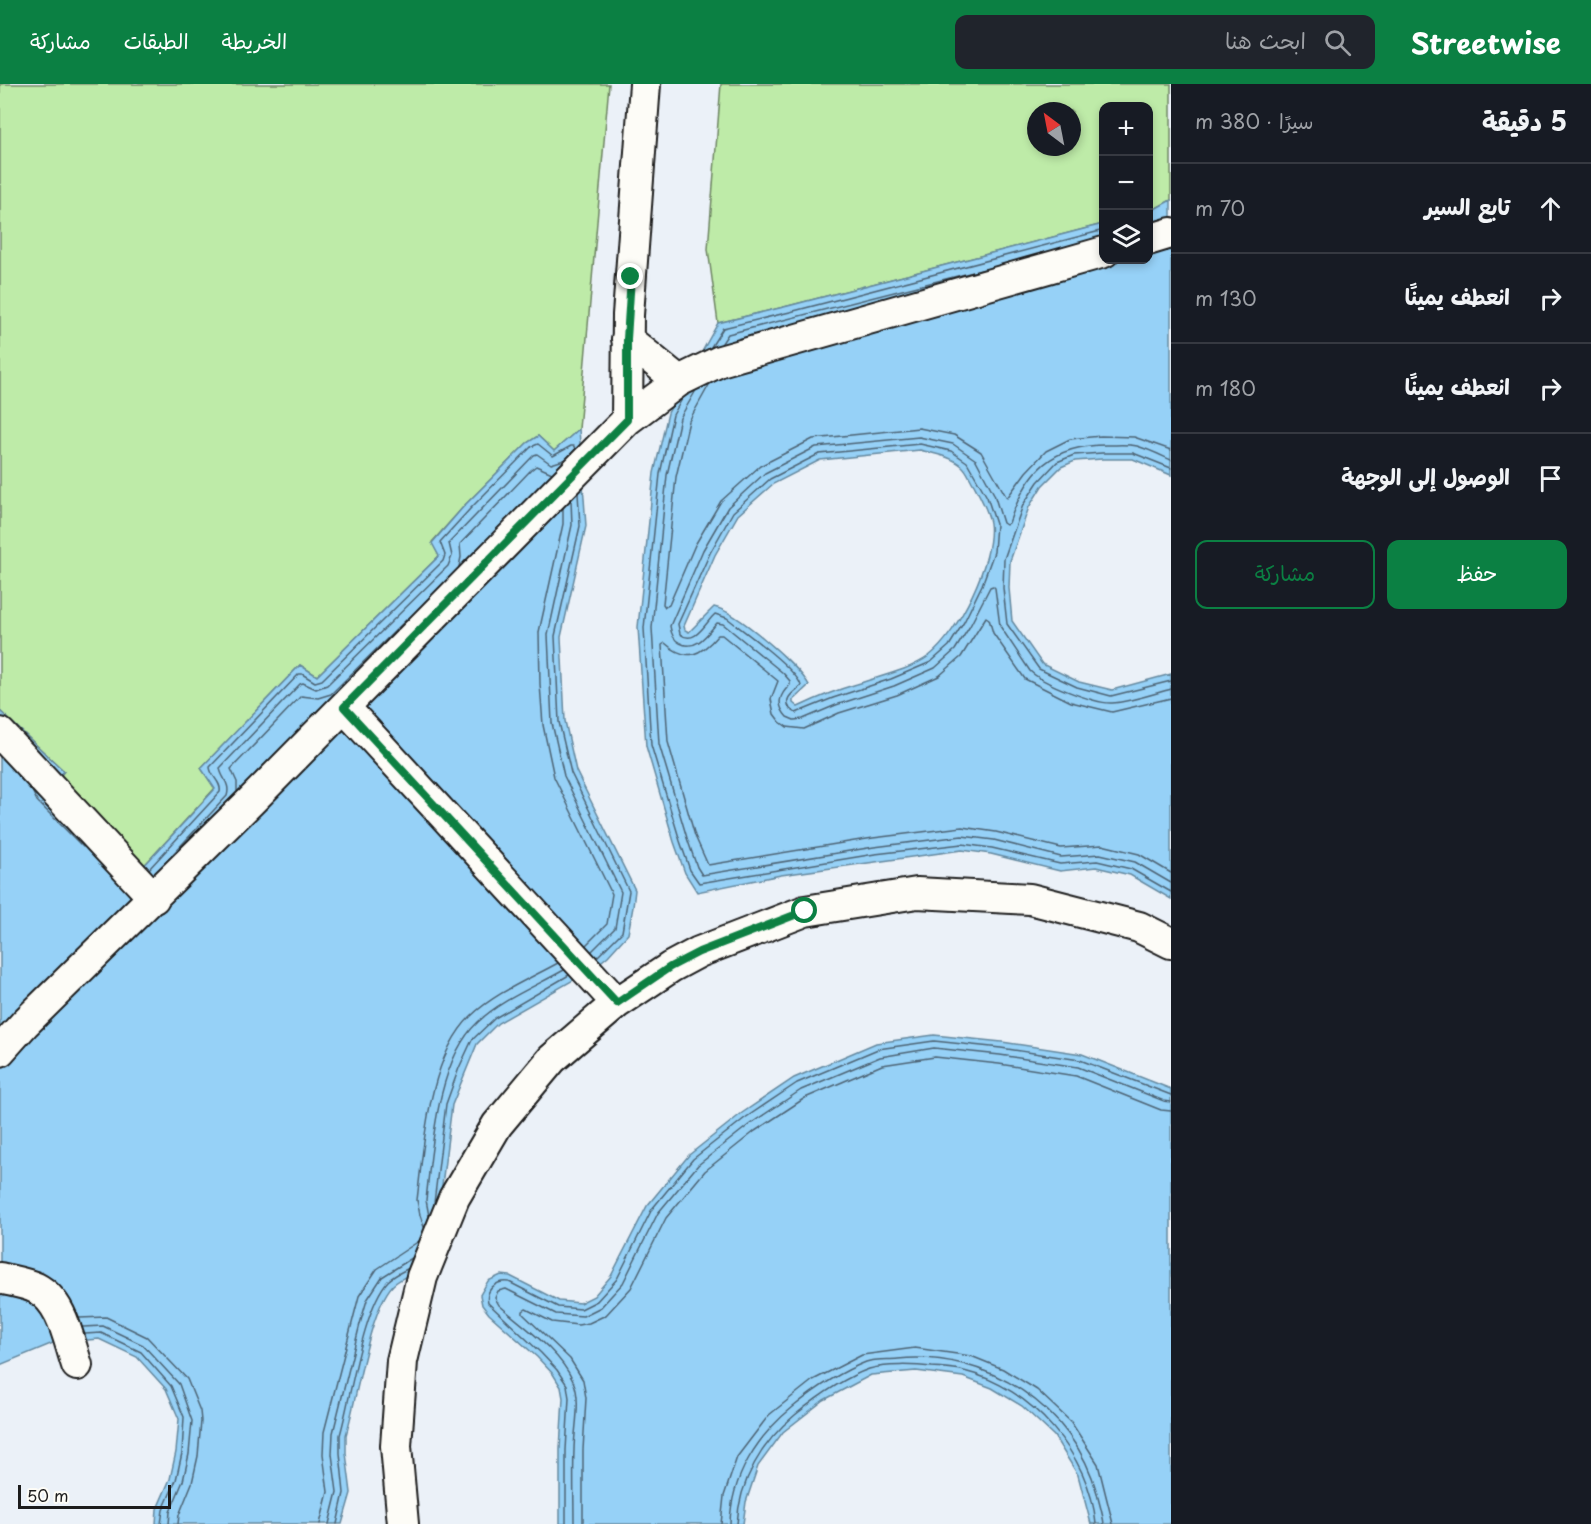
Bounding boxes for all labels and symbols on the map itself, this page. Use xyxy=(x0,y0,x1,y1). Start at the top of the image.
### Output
north arrow xyxy=(1027,102,1081,156)
route end xyxy=(617,263,643,289)
route start xyxy=(791,897,817,923)
scale bar xyxy=(18,1482,171,1510)

